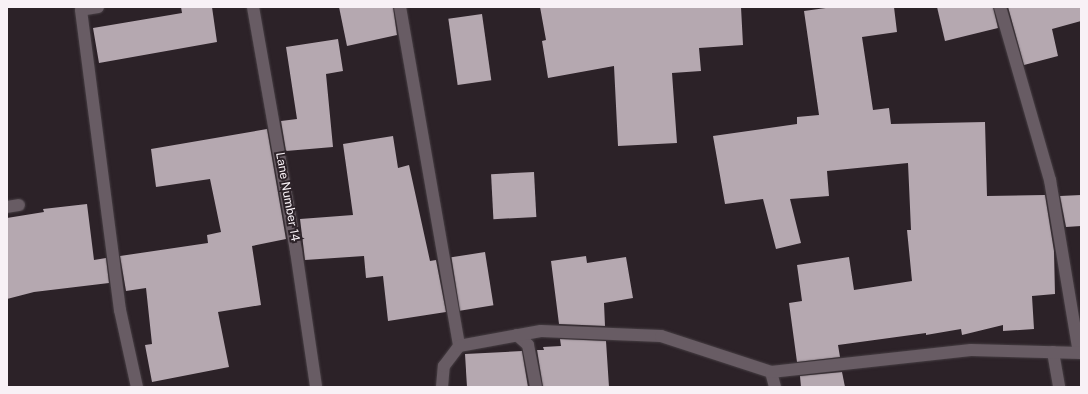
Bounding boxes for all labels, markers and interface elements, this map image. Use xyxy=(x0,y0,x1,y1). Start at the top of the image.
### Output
street label: Lane Number 14 xyxy=(272,151,302,243)

